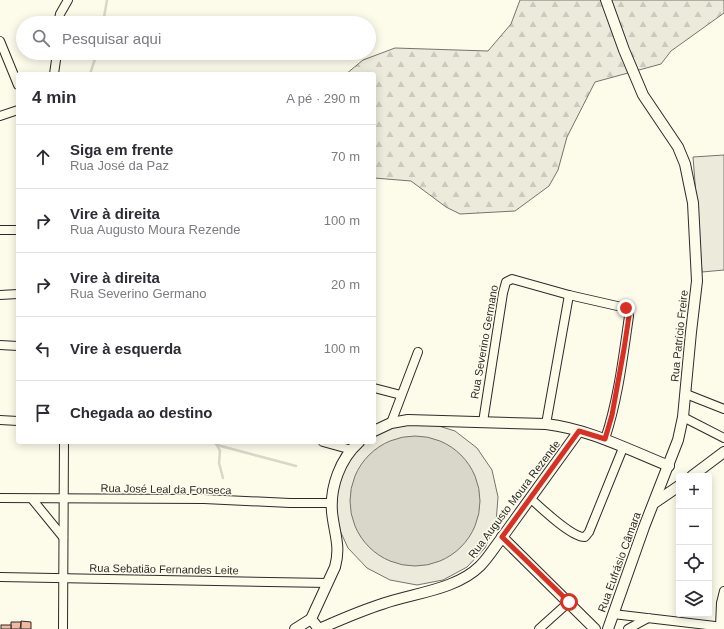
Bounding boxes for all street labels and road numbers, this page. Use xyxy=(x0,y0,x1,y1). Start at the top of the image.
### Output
street label: Rua Severino Germano xyxy=(468,284,500,400)
street label: Rua Patrício Freire xyxy=(668,289,690,383)
street label: Rua Augusto Moura Rezende xyxy=(466,438,562,560)
street label: Rua José Leal da Fonseca xyxy=(100,482,232,496)
street label: Rua Eufrásio Câmara xyxy=(595,509,643,614)
street label: Rua Sebatião Fernandes Leite xyxy=(89,562,239,576)

